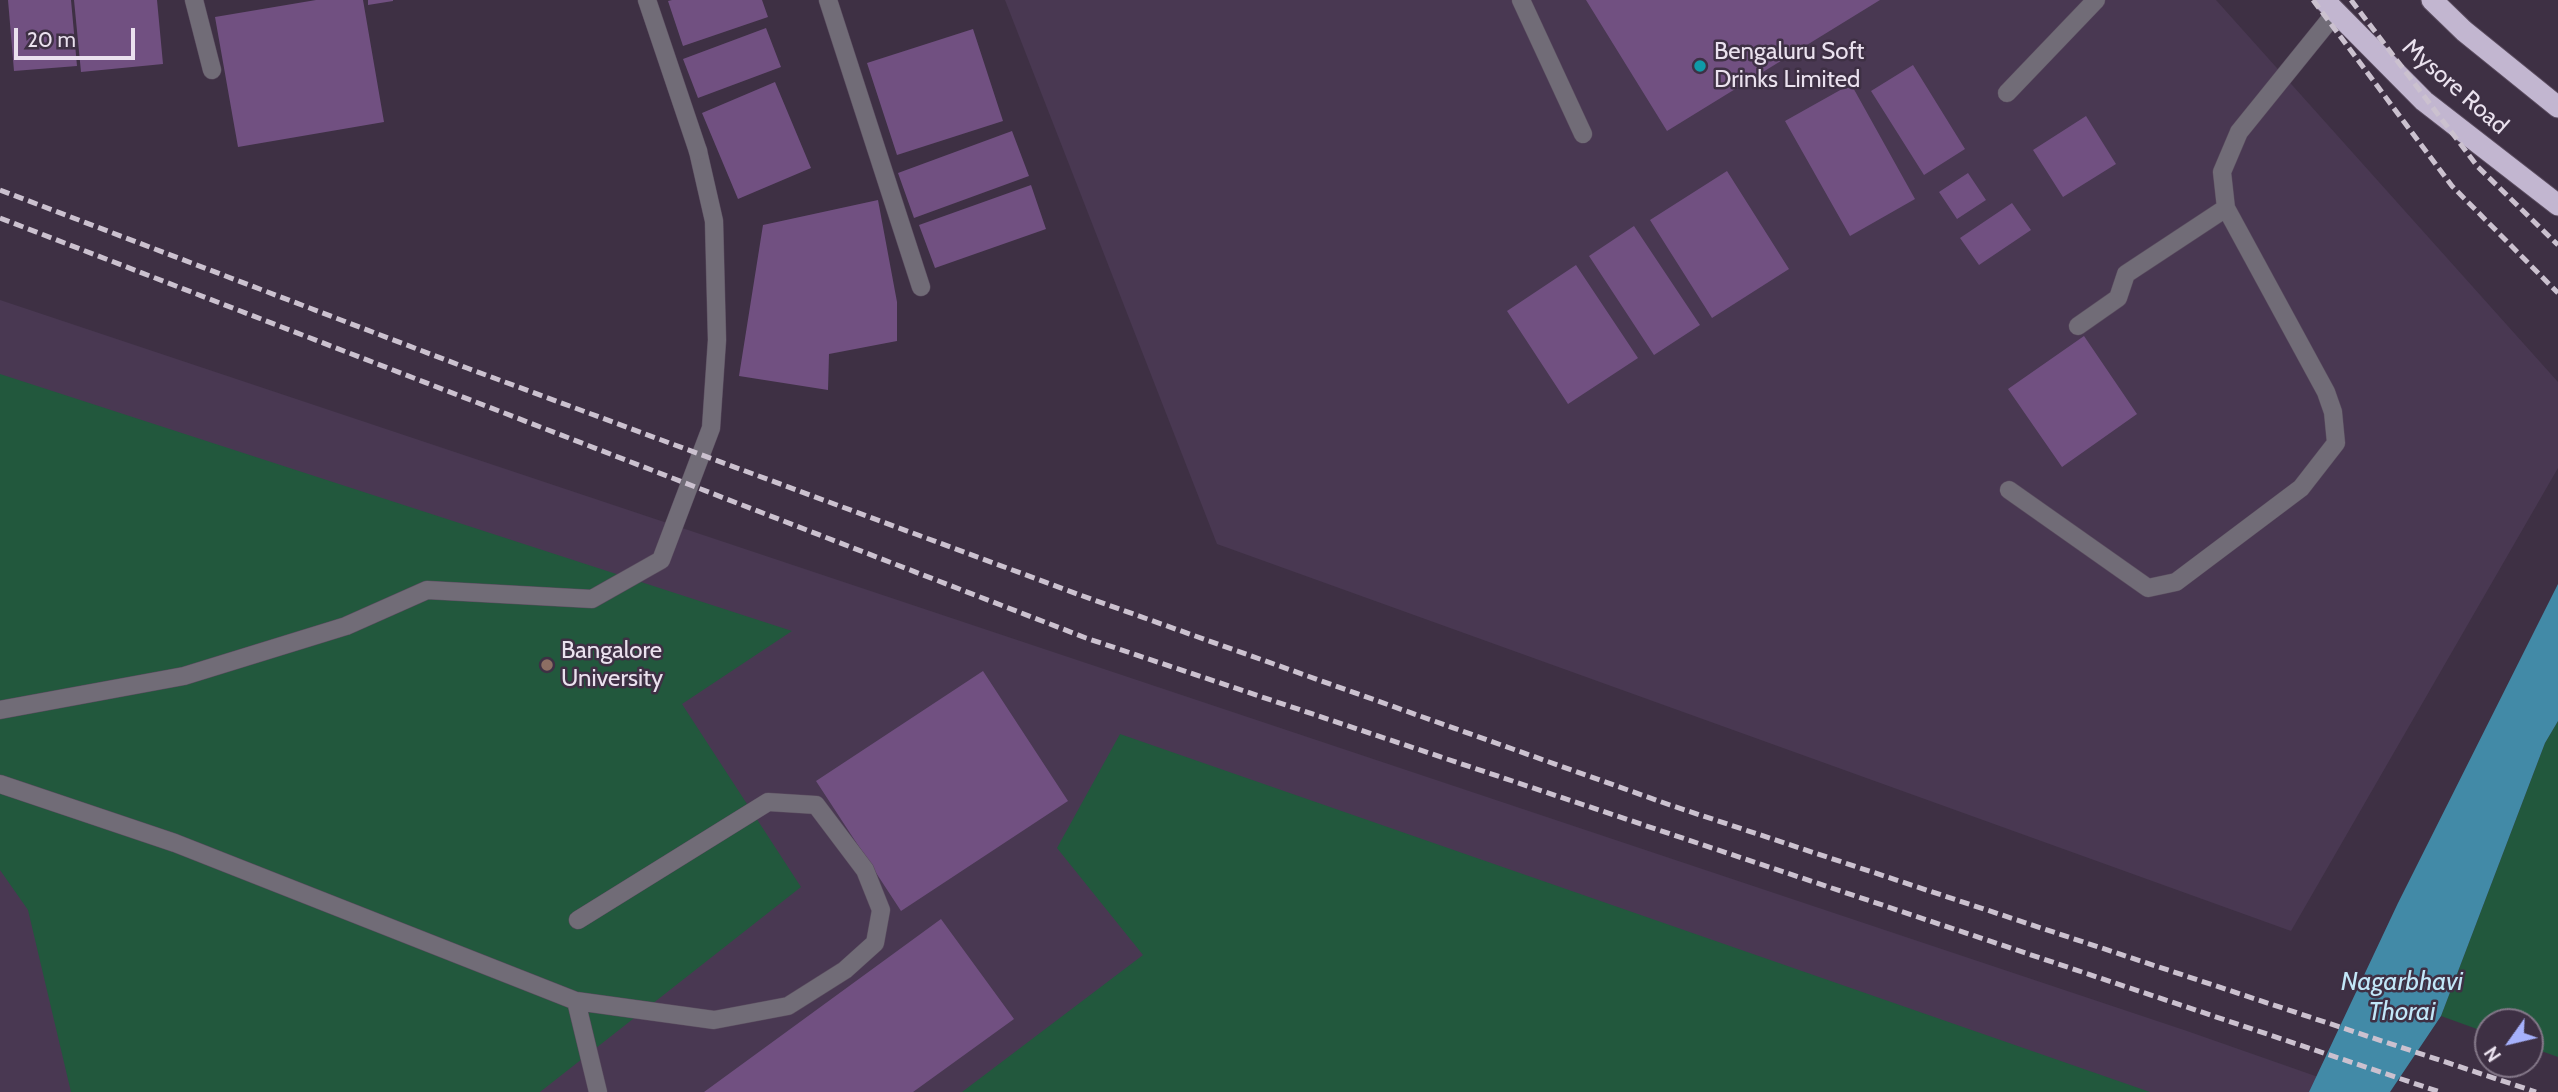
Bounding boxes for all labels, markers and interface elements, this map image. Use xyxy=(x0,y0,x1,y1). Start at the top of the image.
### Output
scale bar xyxy=(18,14,138,58)
text: 20 m xyxy=(27,27,76,52)
street label: Mysore Road xyxy=(2396,33,2514,141)
place label: Bengaluru Soft Drinks Limited xyxy=(1714,38,1864,94)
marker: Bengaluru Soft Drinks Limited xyxy=(1692,58,1708,74)
place label: Bangalore University xyxy=(561,637,663,693)
marker: Bangalore University xyxy=(539,657,555,673)
water label: Nagarbhavi Thorai xyxy=(2341,966,2463,1028)
north arrow xyxy=(2474,1008,2544,1078)
text: N xyxy=(2480,1042,2506,1066)

